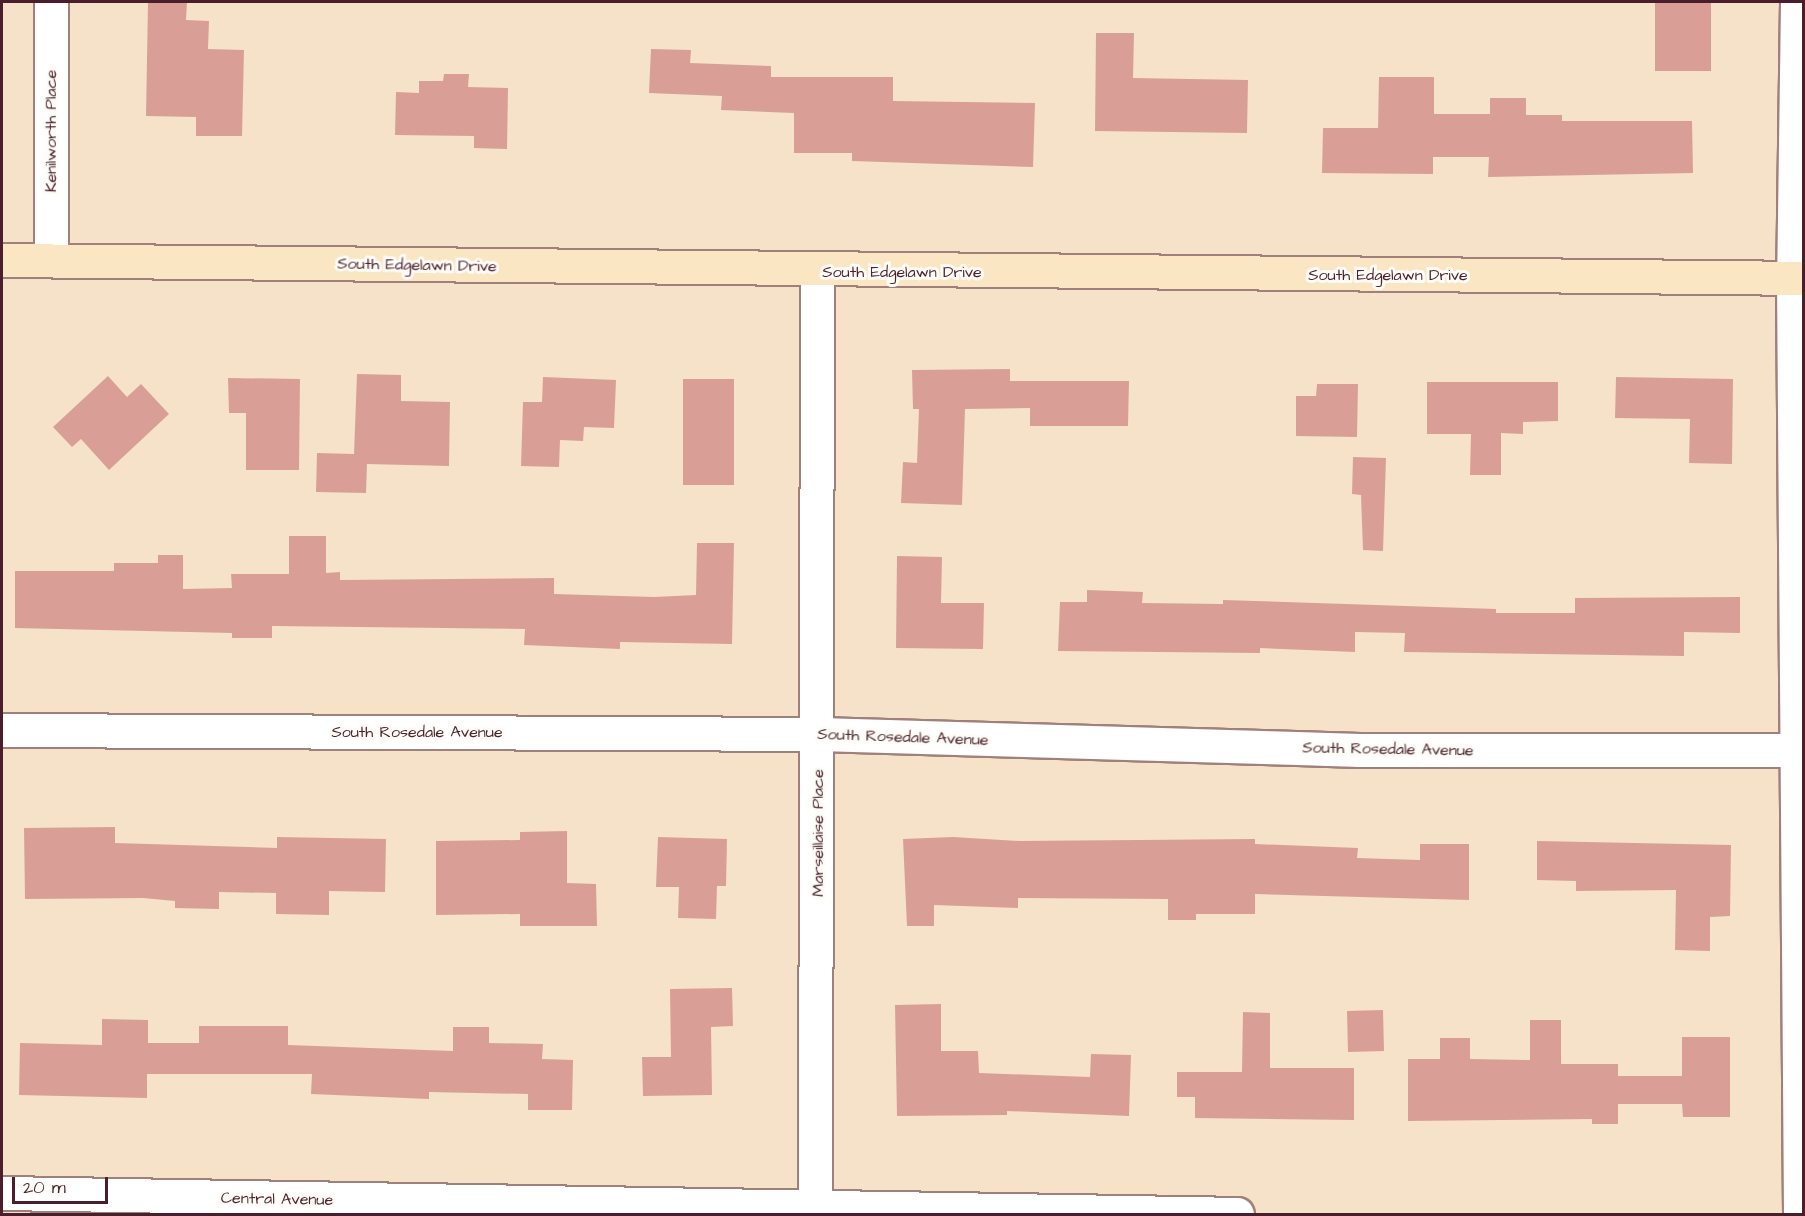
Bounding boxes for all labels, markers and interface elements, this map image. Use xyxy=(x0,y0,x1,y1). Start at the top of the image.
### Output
street label: Kenilworth Place xyxy=(41,70,61,192)
street label: South Edgelawn Drive xyxy=(337,254,497,276)
street label: South Edgelawn Drive xyxy=(822,262,982,282)
street label: South Edgelawn Drive xyxy=(1308,265,1468,285)
street label: South Rosedale Avenue xyxy=(331,722,503,742)
street label: South Rosedale Avenue xyxy=(817,724,989,750)
street label: South Rosedale Avenue xyxy=(1302,738,1474,760)
street label: Marseillaise Place xyxy=(808,769,828,897)
scale bar xyxy=(15,1165,111,1203)
text: 20 m xyxy=(23,1175,66,1200)
street label: Central Avenue xyxy=(221,1188,333,1210)

